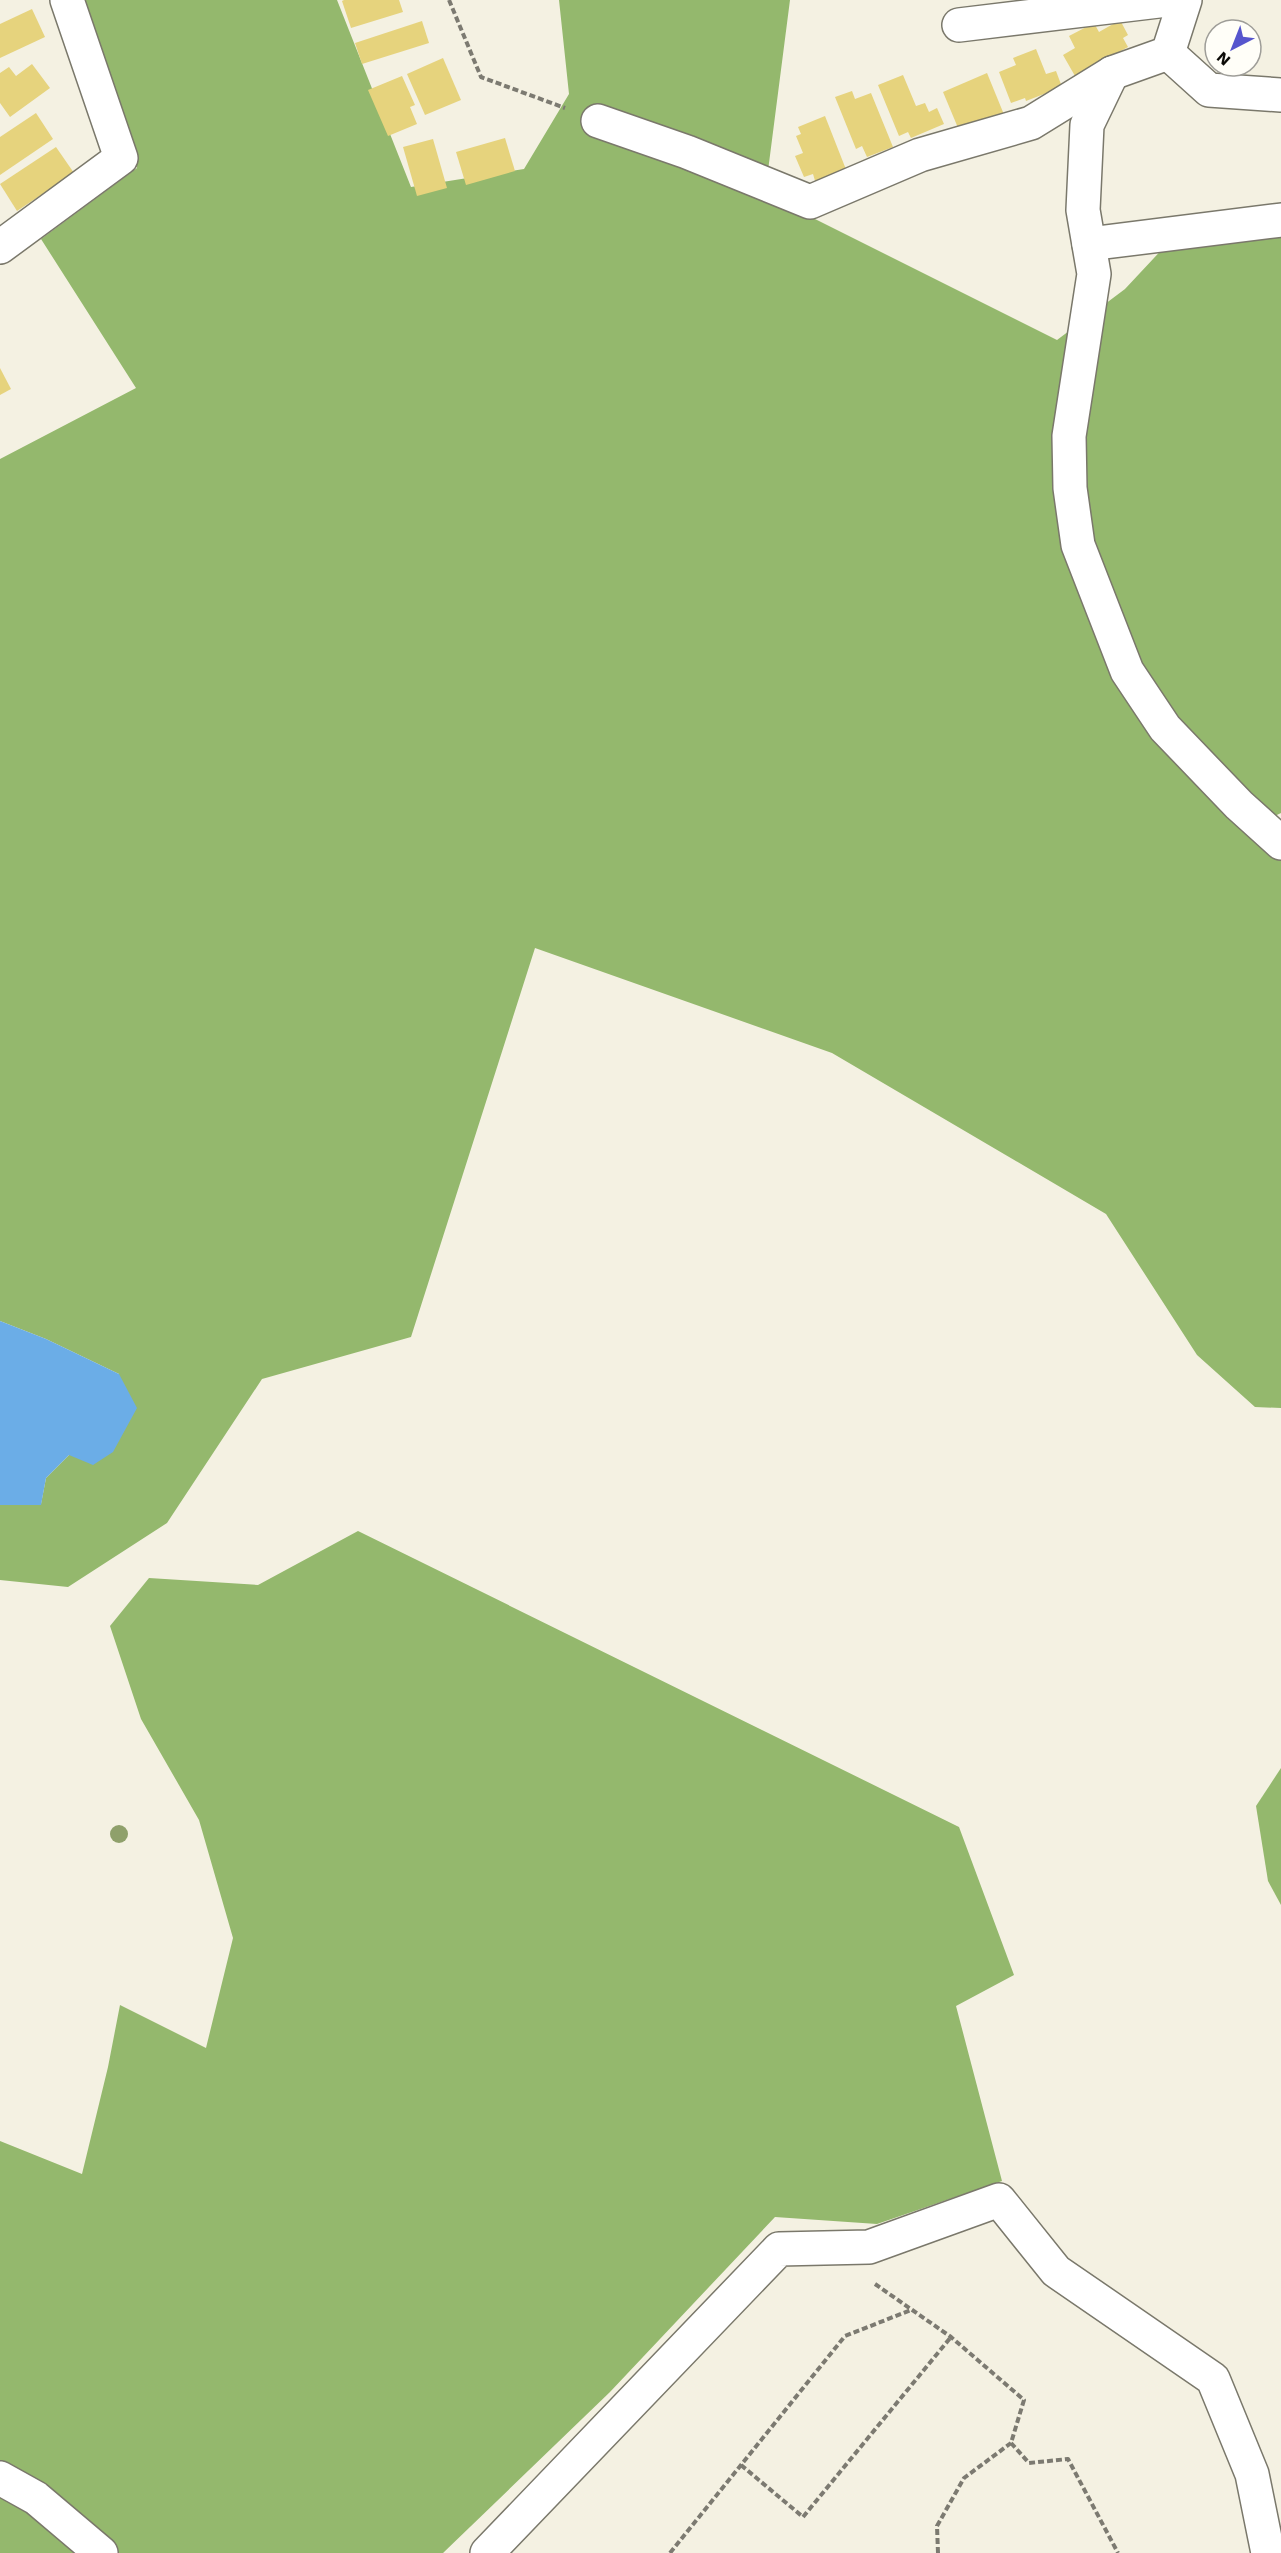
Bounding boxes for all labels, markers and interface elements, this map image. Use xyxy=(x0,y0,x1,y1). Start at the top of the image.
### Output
north arrow xyxy=(1203,18,1263,78)
text: N xyxy=(1213,48,1234,70)

